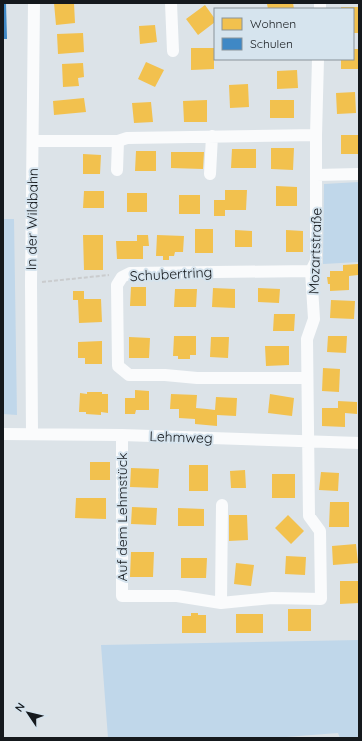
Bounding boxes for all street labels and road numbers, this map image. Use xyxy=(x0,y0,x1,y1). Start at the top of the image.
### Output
street label: In der Wildbahn xyxy=(22,168,42,270)
street label: Mozartstraße xyxy=(304,207,326,295)
street label: Schubertring xyxy=(129,263,213,285)
street label: Lehmweg xyxy=(149,427,213,447)
street label: Auf dem Lehmstück xyxy=(113,453,131,581)

